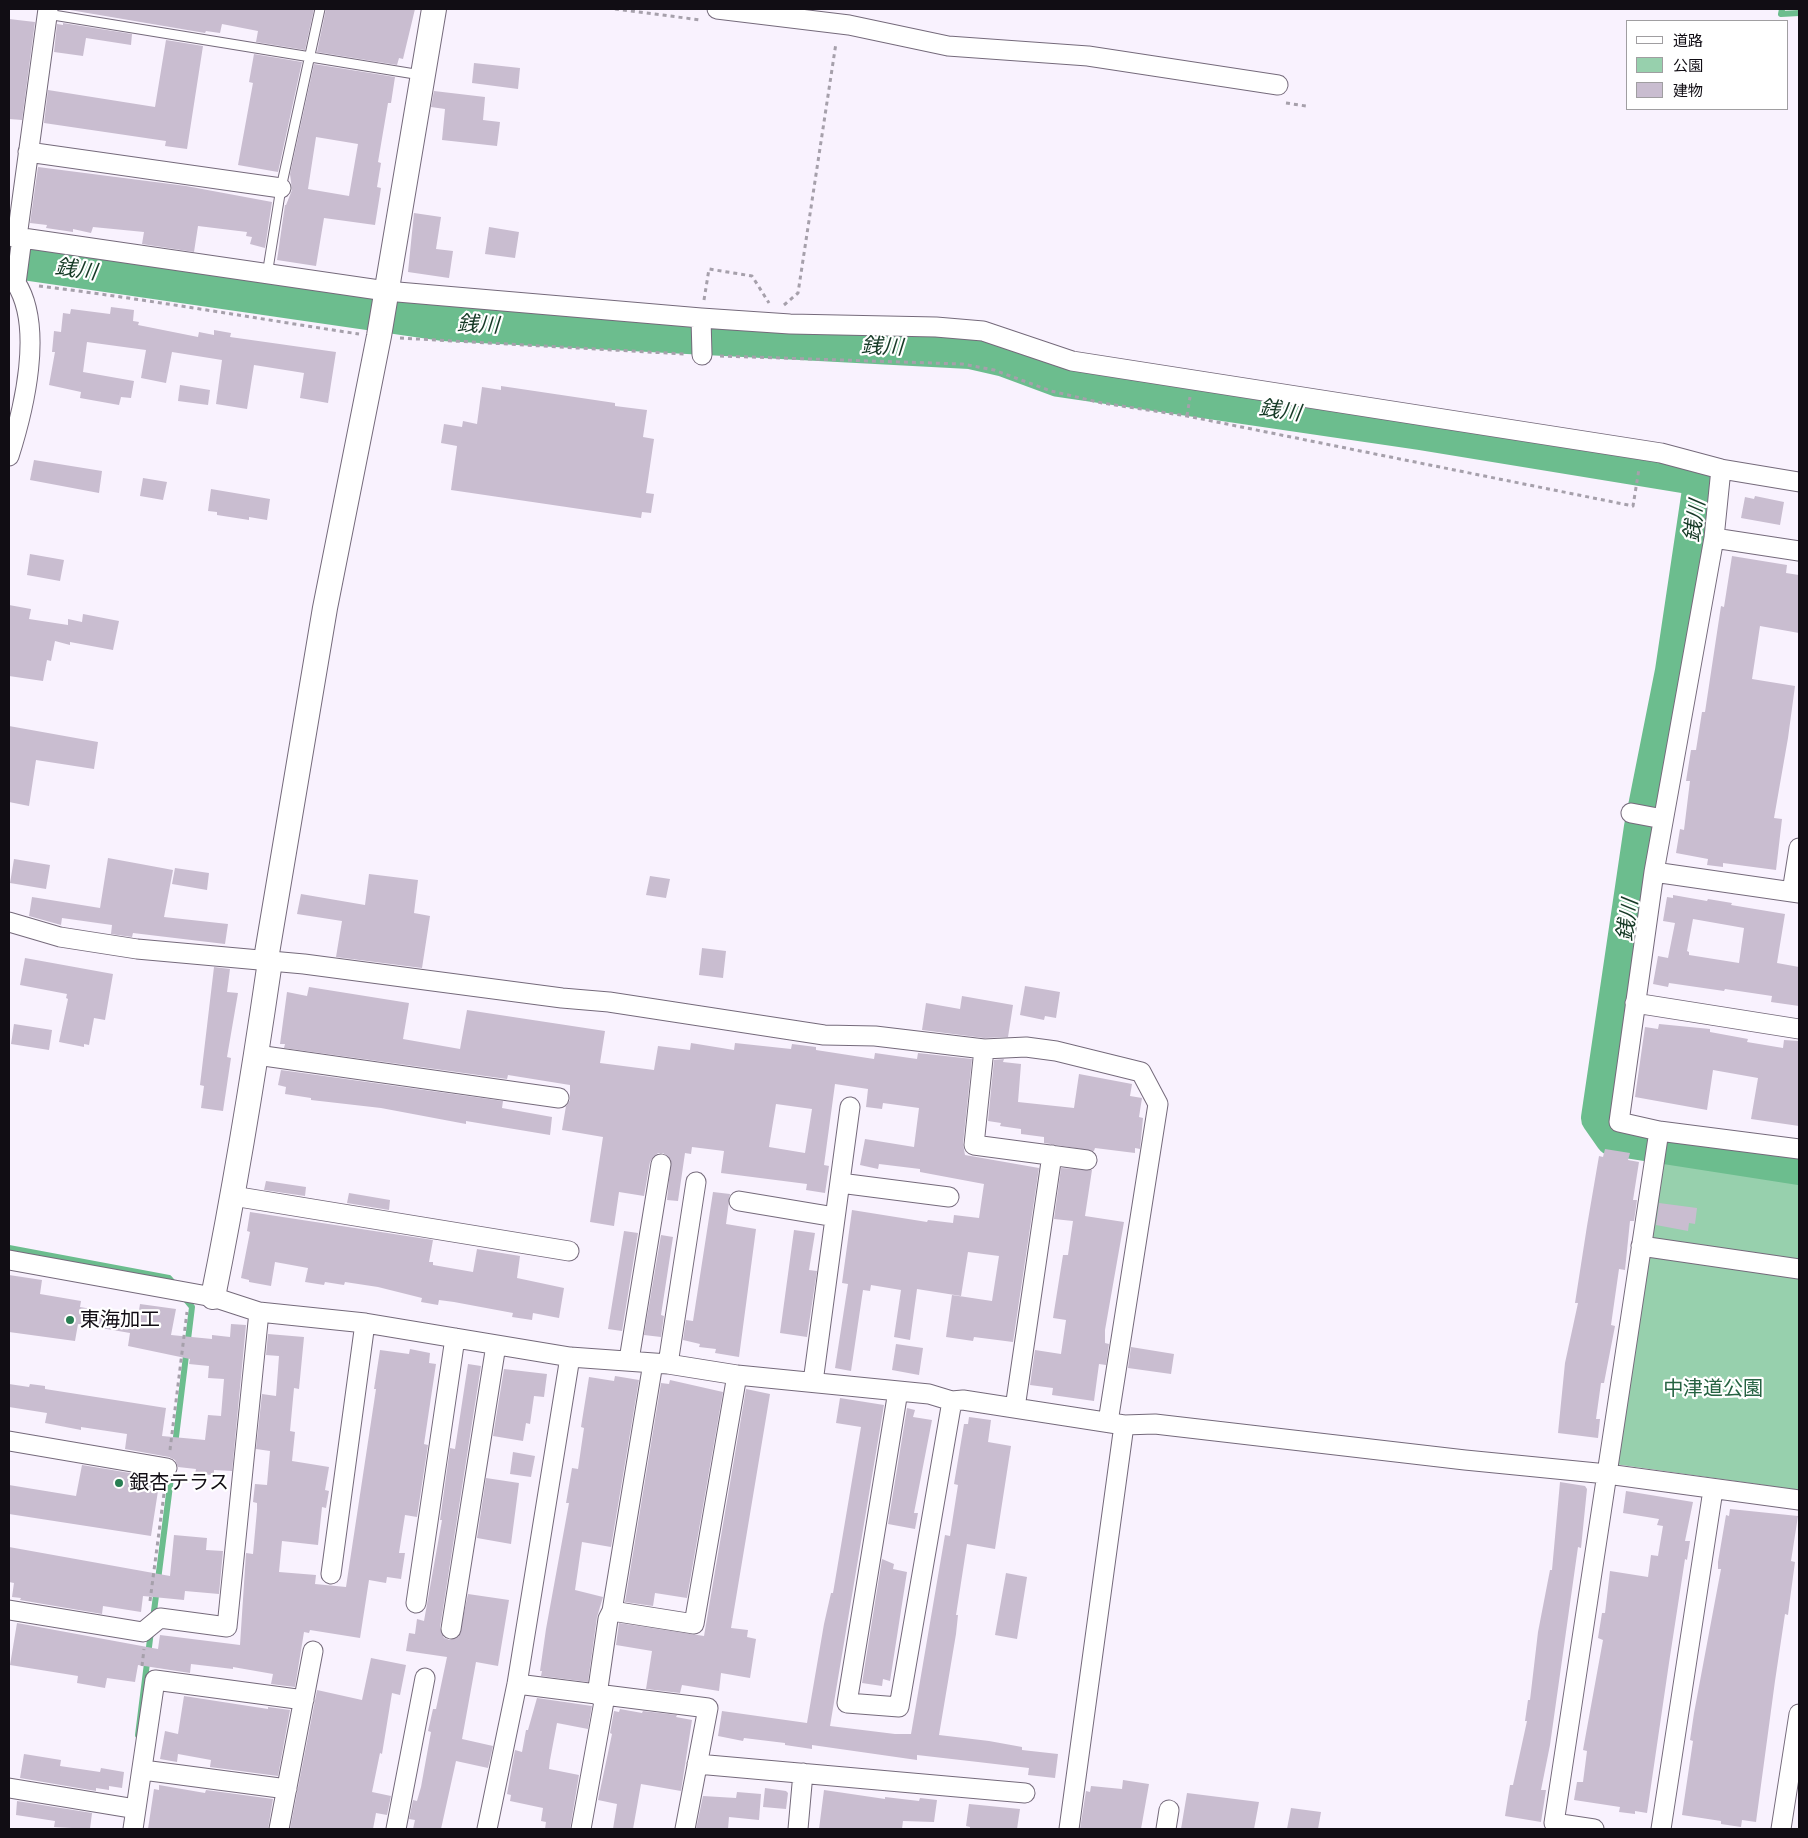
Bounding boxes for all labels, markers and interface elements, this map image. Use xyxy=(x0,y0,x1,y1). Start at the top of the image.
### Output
legend xyxy=(1626,20,1788,110)
text: 道路 xyxy=(1673,34,1703,49)
text: 公園 xyxy=(1673,59,1703,74)
text: 建物 xyxy=(1673,84,1703,99)
water label: 銭川 xyxy=(53,255,99,285)
water label: 銭川 xyxy=(456,311,500,339)
water label: 銭川 xyxy=(860,333,904,361)
water label: 銭川 xyxy=(1257,396,1303,426)
water label: 銭川 xyxy=(1679,498,1711,544)
water label: 銭川 xyxy=(1613,897,1643,943)
place label: 東海加工 xyxy=(80,1308,160,1332)
marker: 東海加工 xyxy=(64,1314,76,1326)
park label: 中津道公園 xyxy=(1663,1377,1763,1401)
place label: 銀杏テラス xyxy=(129,1471,229,1495)
marker: 銀杏テラス xyxy=(113,1477,125,1489)

